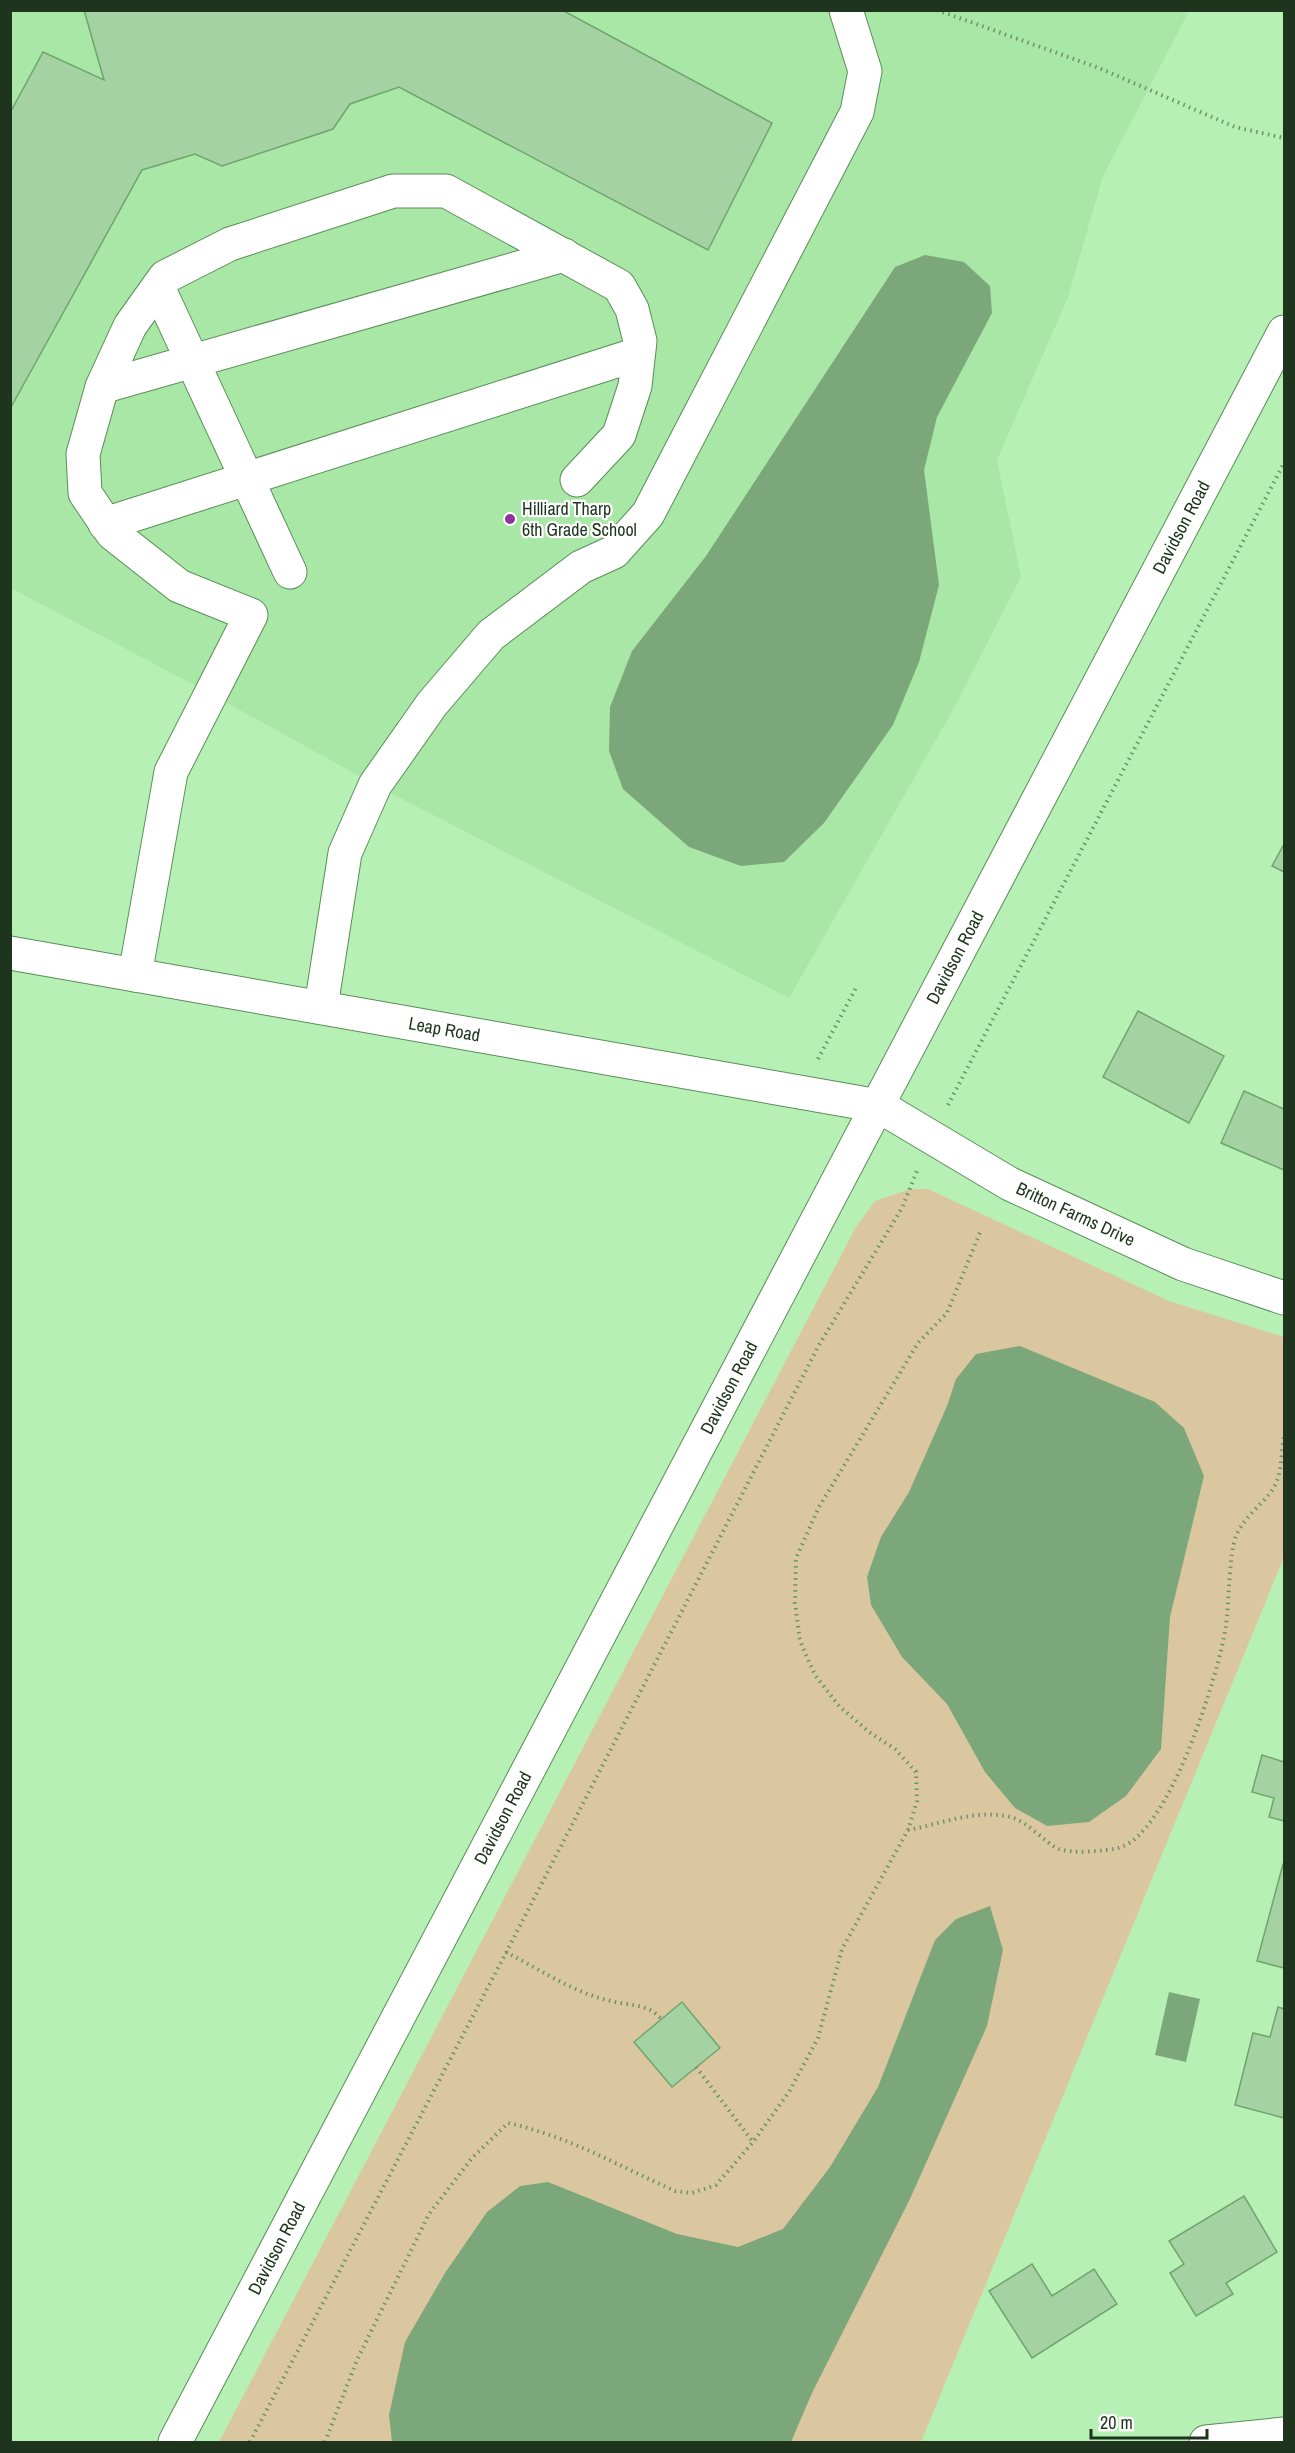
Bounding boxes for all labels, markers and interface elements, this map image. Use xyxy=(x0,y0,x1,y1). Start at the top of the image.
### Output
street label: Davidson Road xyxy=(1146,476,1216,578)
place label: Hilliard Tharp 6th Grade School xyxy=(522,496,637,542)
marker: Hilliard Tharp 6th Grade School xyxy=(503,512,517,526)
street label: Davidson Road xyxy=(920,906,990,1008)
street label: Leap Road xyxy=(407,1010,482,1048)
street label: Britton Farms Drive xyxy=(1012,1176,1139,1252)
street label: Davidson Road xyxy=(694,1337,763,1438)
street label: Davidson Road xyxy=(468,1767,537,1869)
street label: Davidson Road xyxy=(242,2197,311,2299)
scale bar xyxy=(1091,2402,1206,2440)
text: 20 m xyxy=(1100,2410,1133,2435)

